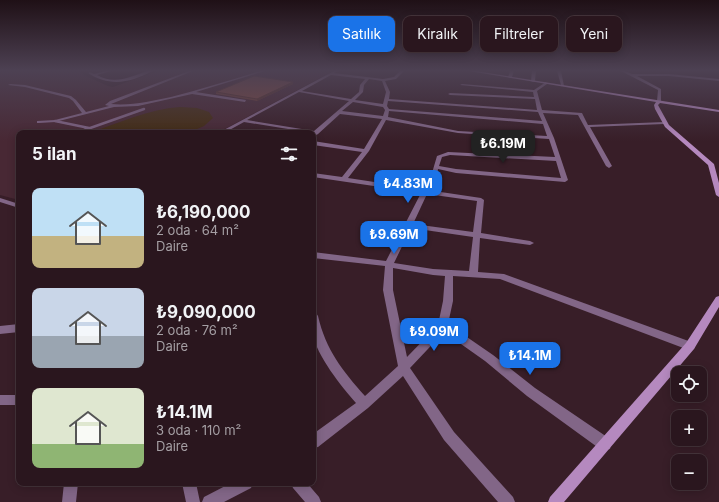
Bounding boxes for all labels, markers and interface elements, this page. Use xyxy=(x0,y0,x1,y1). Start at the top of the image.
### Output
chip: Satılık xyxy=(328,16,395,52)
chip: Kiralık xyxy=(403,16,472,52)
chip: Filtreler xyxy=(480,16,558,52)
chip: Yeni xyxy=(566,16,622,52)
pin: ₺6.19M xyxy=(470,130,536,164)
text: ₺6.19M xyxy=(480,135,526,151)
icon: filters xyxy=(278,143,300,165)
text: 5 ilan xyxy=(32,144,77,164)
pin: ₺4.83M xyxy=(375,170,441,204)
text: ₺4.83M xyxy=(383,175,433,191)
text: ₺6,190,000 xyxy=(156,202,251,222)
icon: home xyxy=(64,204,112,252)
pin: ₺9.69M xyxy=(361,221,427,255)
text: 2 oda · 64 m² xyxy=(156,222,239,238)
text: ₺9.69M xyxy=(369,226,419,242)
text: Daire xyxy=(156,238,188,254)
text: ₺9,090,000 xyxy=(156,302,256,322)
icon: home xyxy=(64,304,112,352)
pin: ₺9.09M xyxy=(401,318,467,352)
text: 2 oda · 76 m² xyxy=(156,322,238,338)
text: ₺9.09M xyxy=(409,323,459,339)
text: Daire xyxy=(156,338,188,354)
pin: ₺14.1M xyxy=(497,342,563,376)
text: ₺14.1M xyxy=(508,347,552,363)
map controls xyxy=(671,366,707,490)
button: locate xyxy=(671,366,707,402)
text: ₺14.1M xyxy=(156,402,213,422)
icon: home xyxy=(64,404,112,452)
button: + xyxy=(671,410,707,446)
text: 3 oda · 110 m² xyxy=(156,422,241,438)
text: Daire xyxy=(156,438,188,454)
button: − xyxy=(671,454,707,490)

